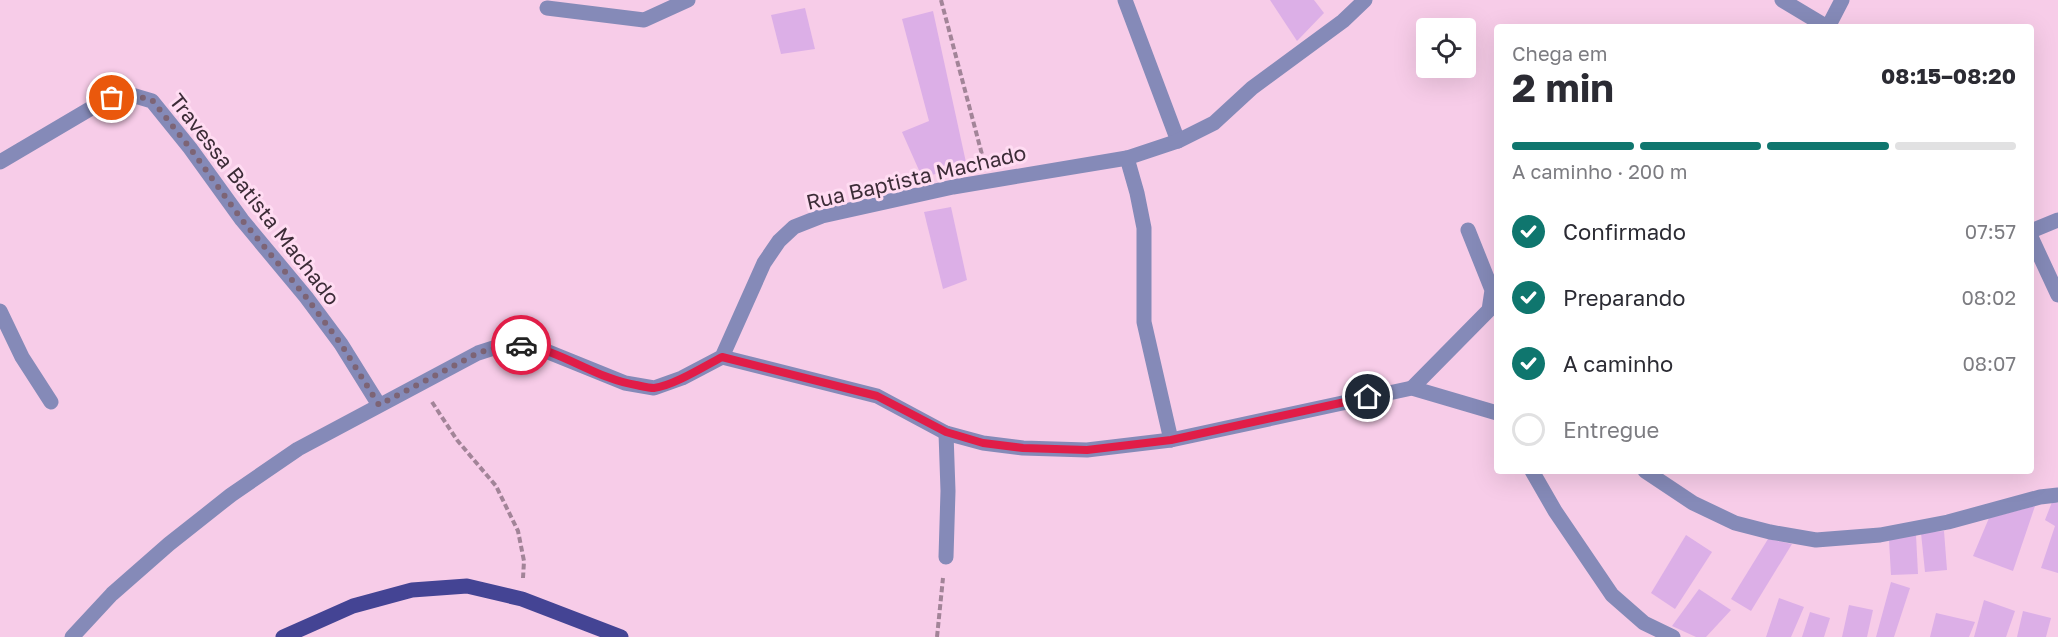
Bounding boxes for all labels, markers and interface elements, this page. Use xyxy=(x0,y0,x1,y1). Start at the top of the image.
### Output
map controls xyxy=(1416,18,1476,78)
button: locate xyxy=(1416,18,1476,78)
text: Chega em xyxy=(1512,41,1607,65)
text: 08:15–08:20 xyxy=(1881,62,2016,89)
text: 2 min xyxy=(1512,64,1614,111)
pin xyxy=(86,72,137,123)
icon: bag xyxy=(95,81,128,114)
street label: Travessa Batista Machado xyxy=(164,88,346,310)
street label: Rua Baptista Machado xyxy=(804,139,1028,215)
text: A caminho · 200 m xyxy=(1512,159,1687,183)
icon: check xyxy=(1512,215,1545,248)
text: Confirmado xyxy=(1563,218,1686,245)
text: 07:57 xyxy=(1965,219,2016,243)
icon: check xyxy=(1512,281,1545,314)
text: Preparando xyxy=(1563,284,1686,311)
text: 08:02 xyxy=(1961,285,2016,309)
courier xyxy=(491,315,551,375)
icon: car xyxy=(505,329,538,362)
icon: check xyxy=(1512,347,1545,380)
text: A caminho xyxy=(1563,350,1673,377)
text: 08:07 xyxy=(1962,351,2016,375)
pin xyxy=(1342,371,1393,422)
icon: home xyxy=(1351,380,1384,413)
text: Entregue xyxy=(1563,416,1659,443)

